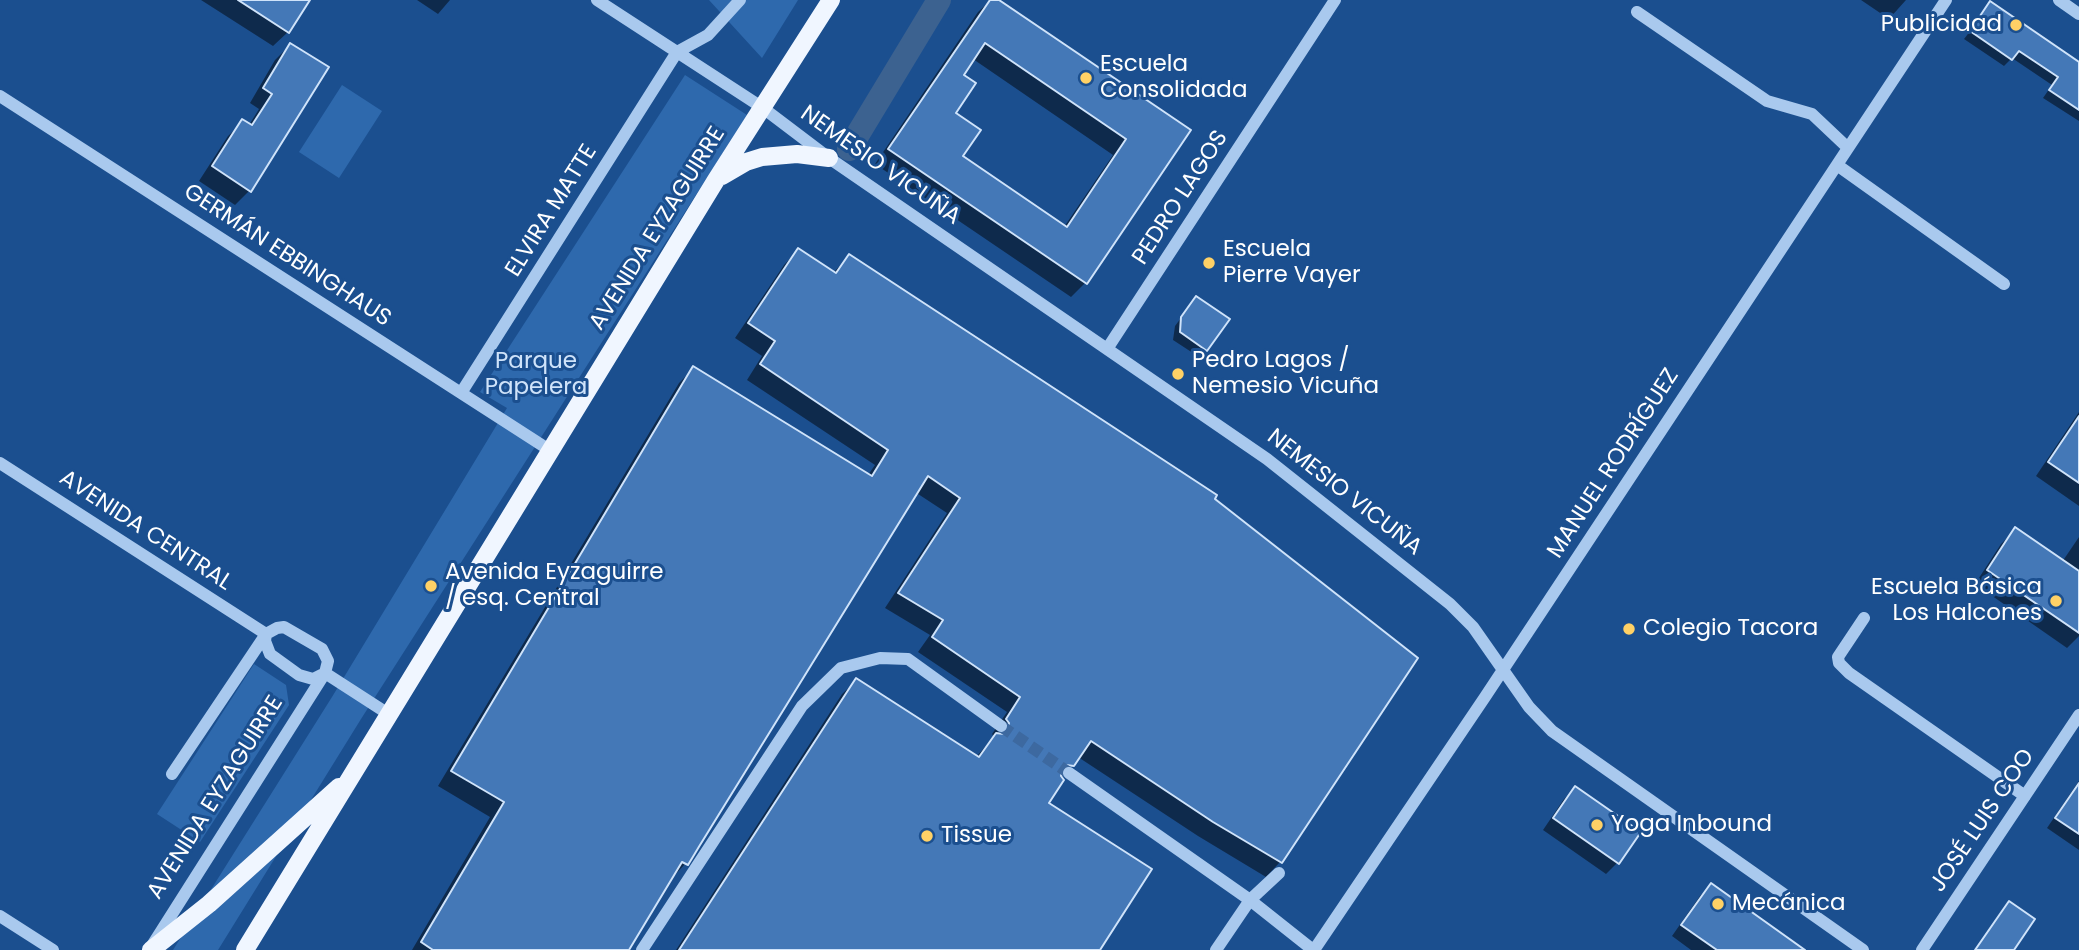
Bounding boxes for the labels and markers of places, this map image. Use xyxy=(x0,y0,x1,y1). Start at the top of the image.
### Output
place label: Publicidad xyxy=(1881,11,2002,39)
marker: Publicidad xyxy=(2008,17,2024,33)
place label: Escuela Consolidada xyxy=(1100,51,1247,105)
marker: Escuela Consolidada xyxy=(1078,70,1094,86)
place label: Escuela Pierre Vayer xyxy=(1223,236,1361,290)
marker: Escuela Pierre Vayer xyxy=(1201,255,1217,271)
place label: Pedro Lagos / Nemesio Vicuña xyxy=(1192,347,1379,401)
marker: Pedro Lagos / Nemesio Vicuña xyxy=(1170,366,1186,382)
place label: Avenida Eyzaguirre / esq. Central xyxy=(445,559,663,613)
place label: Escuela Básica Los Halcones xyxy=(1871,574,2042,628)
marker: Avenida Eyzaguirre / esq. Central xyxy=(423,578,439,594)
marker: Escuela Básica Los Halcones xyxy=(2048,593,2064,609)
place label: Colegio Tacora xyxy=(1643,615,1818,643)
marker: Colegio Tacora xyxy=(1621,621,1637,637)
place label: Yoga Inbound xyxy=(1611,811,1772,839)
marker: Yoga Inbound xyxy=(1589,817,1605,833)
place label: Tissue xyxy=(941,822,1012,850)
marker: Tissue xyxy=(919,828,935,844)
place label: Mecánica xyxy=(1732,890,1845,918)
marker: Mecánica xyxy=(1710,896,1726,912)

